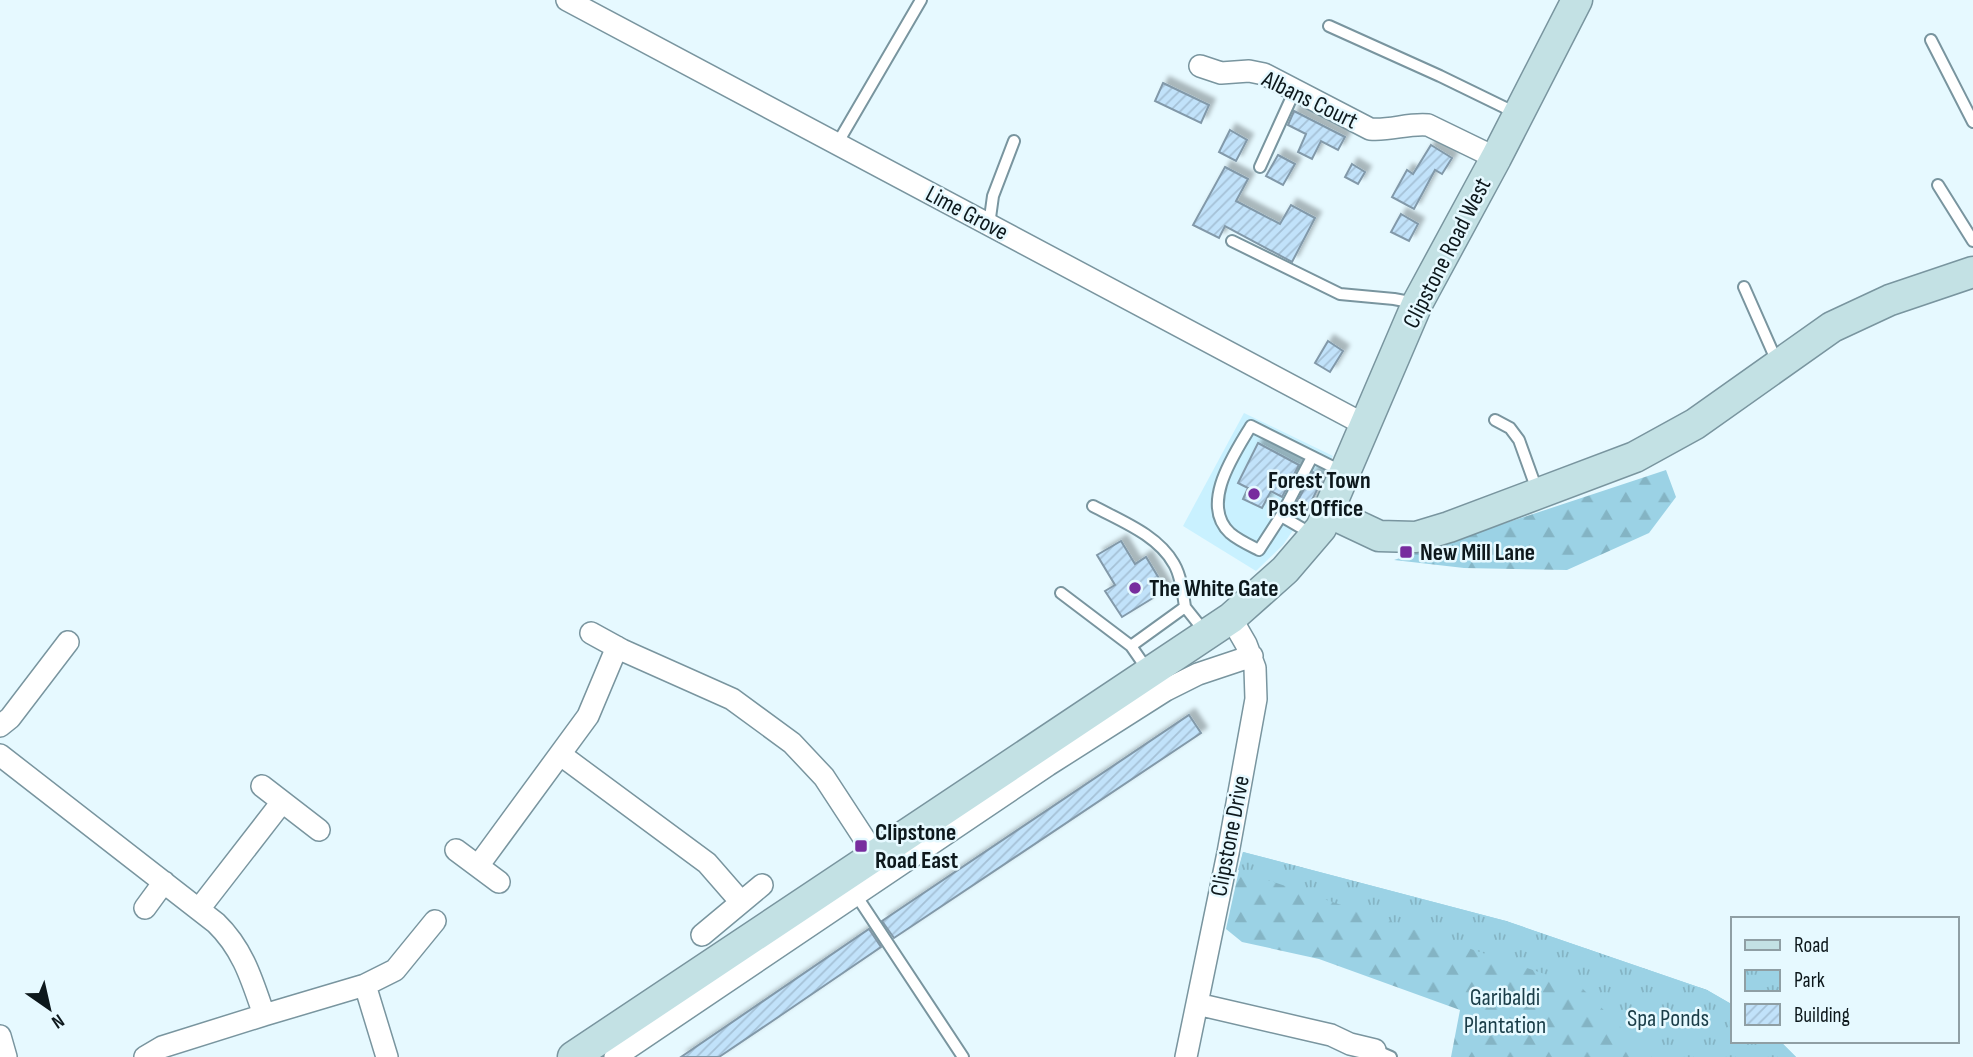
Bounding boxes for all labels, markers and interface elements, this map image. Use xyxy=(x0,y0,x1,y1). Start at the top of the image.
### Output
street label: Albans Court xyxy=(1257,64,1363,136)
street label: Clipstone Road West xyxy=(1397,173,1497,333)
street label: Lime Grove xyxy=(921,179,1013,247)
place label: Forest Town Post Office xyxy=(1268,466,1371,523)
marker: Forest Town Post Office xyxy=(1246,486,1262,502)
place label: New Mill Lane xyxy=(1420,538,1535,567)
marker: New Mill Lane xyxy=(1398,544,1414,560)
place label: The White Gate xyxy=(1149,574,1278,603)
marker: The White Gate xyxy=(1127,580,1143,596)
street label: Clipstone Drive xyxy=(1204,773,1256,899)
place label: Clipstone Road East xyxy=(875,818,958,875)
marker: Clipstone Road East xyxy=(853,838,869,854)
legend xyxy=(1731,917,1959,1043)
text: Road xyxy=(1794,933,1829,958)
text: Park xyxy=(1794,968,1825,993)
north arrow xyxy=(14,973,84,1043)
park label: Garibaldi Plantation xyxy=(1464,983,1546,1040)
text: Building xyxy=(1794,1003,1850,1028)
park label: Spa Ponds xyxy=(1627,1004,1709,1033)
text: N xyxy=(47,1008,68,1033)

